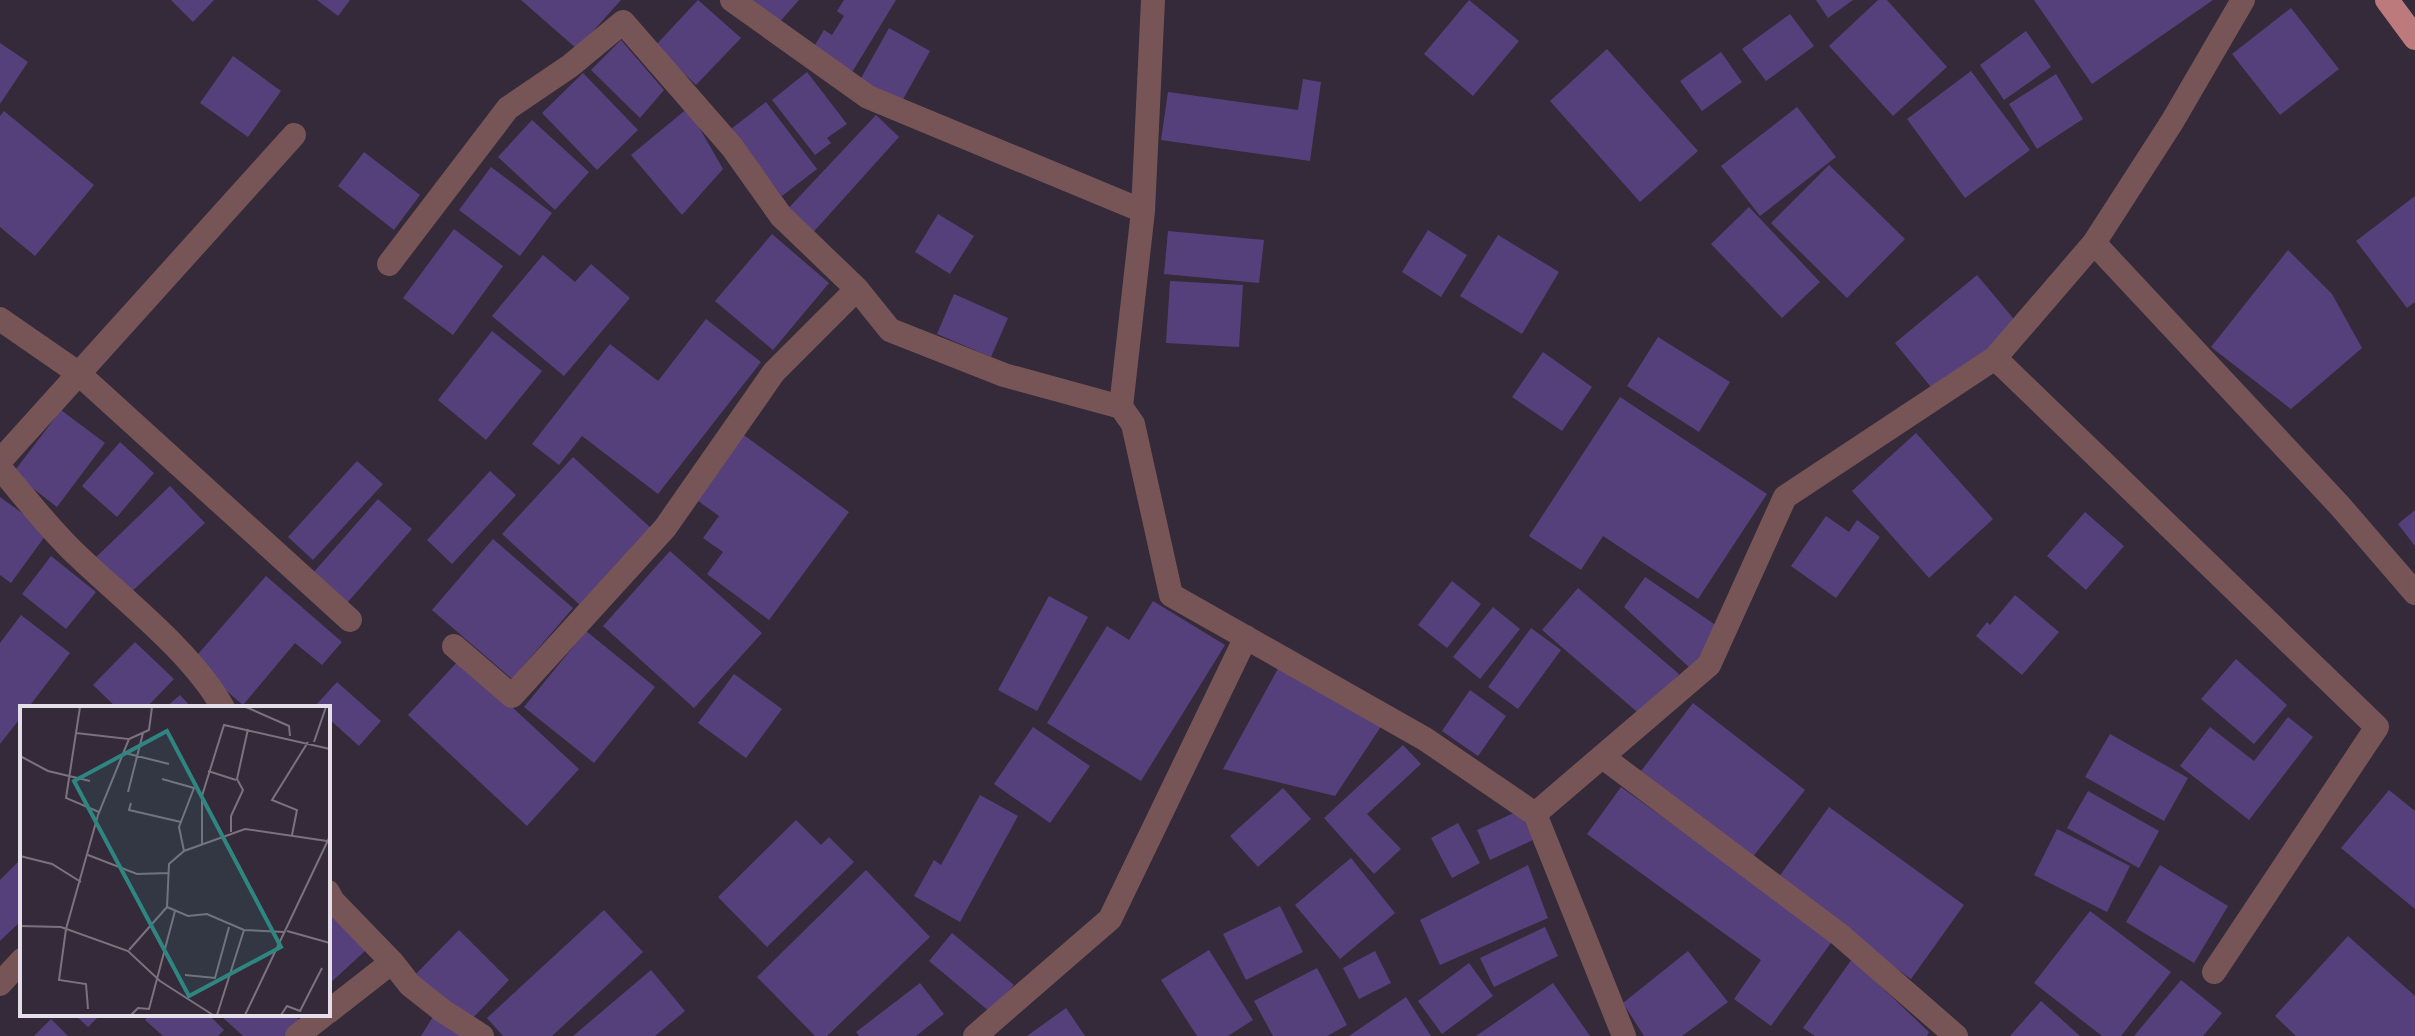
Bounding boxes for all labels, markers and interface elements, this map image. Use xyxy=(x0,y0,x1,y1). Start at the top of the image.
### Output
inset map xyxy=(20,706,330,1016)

